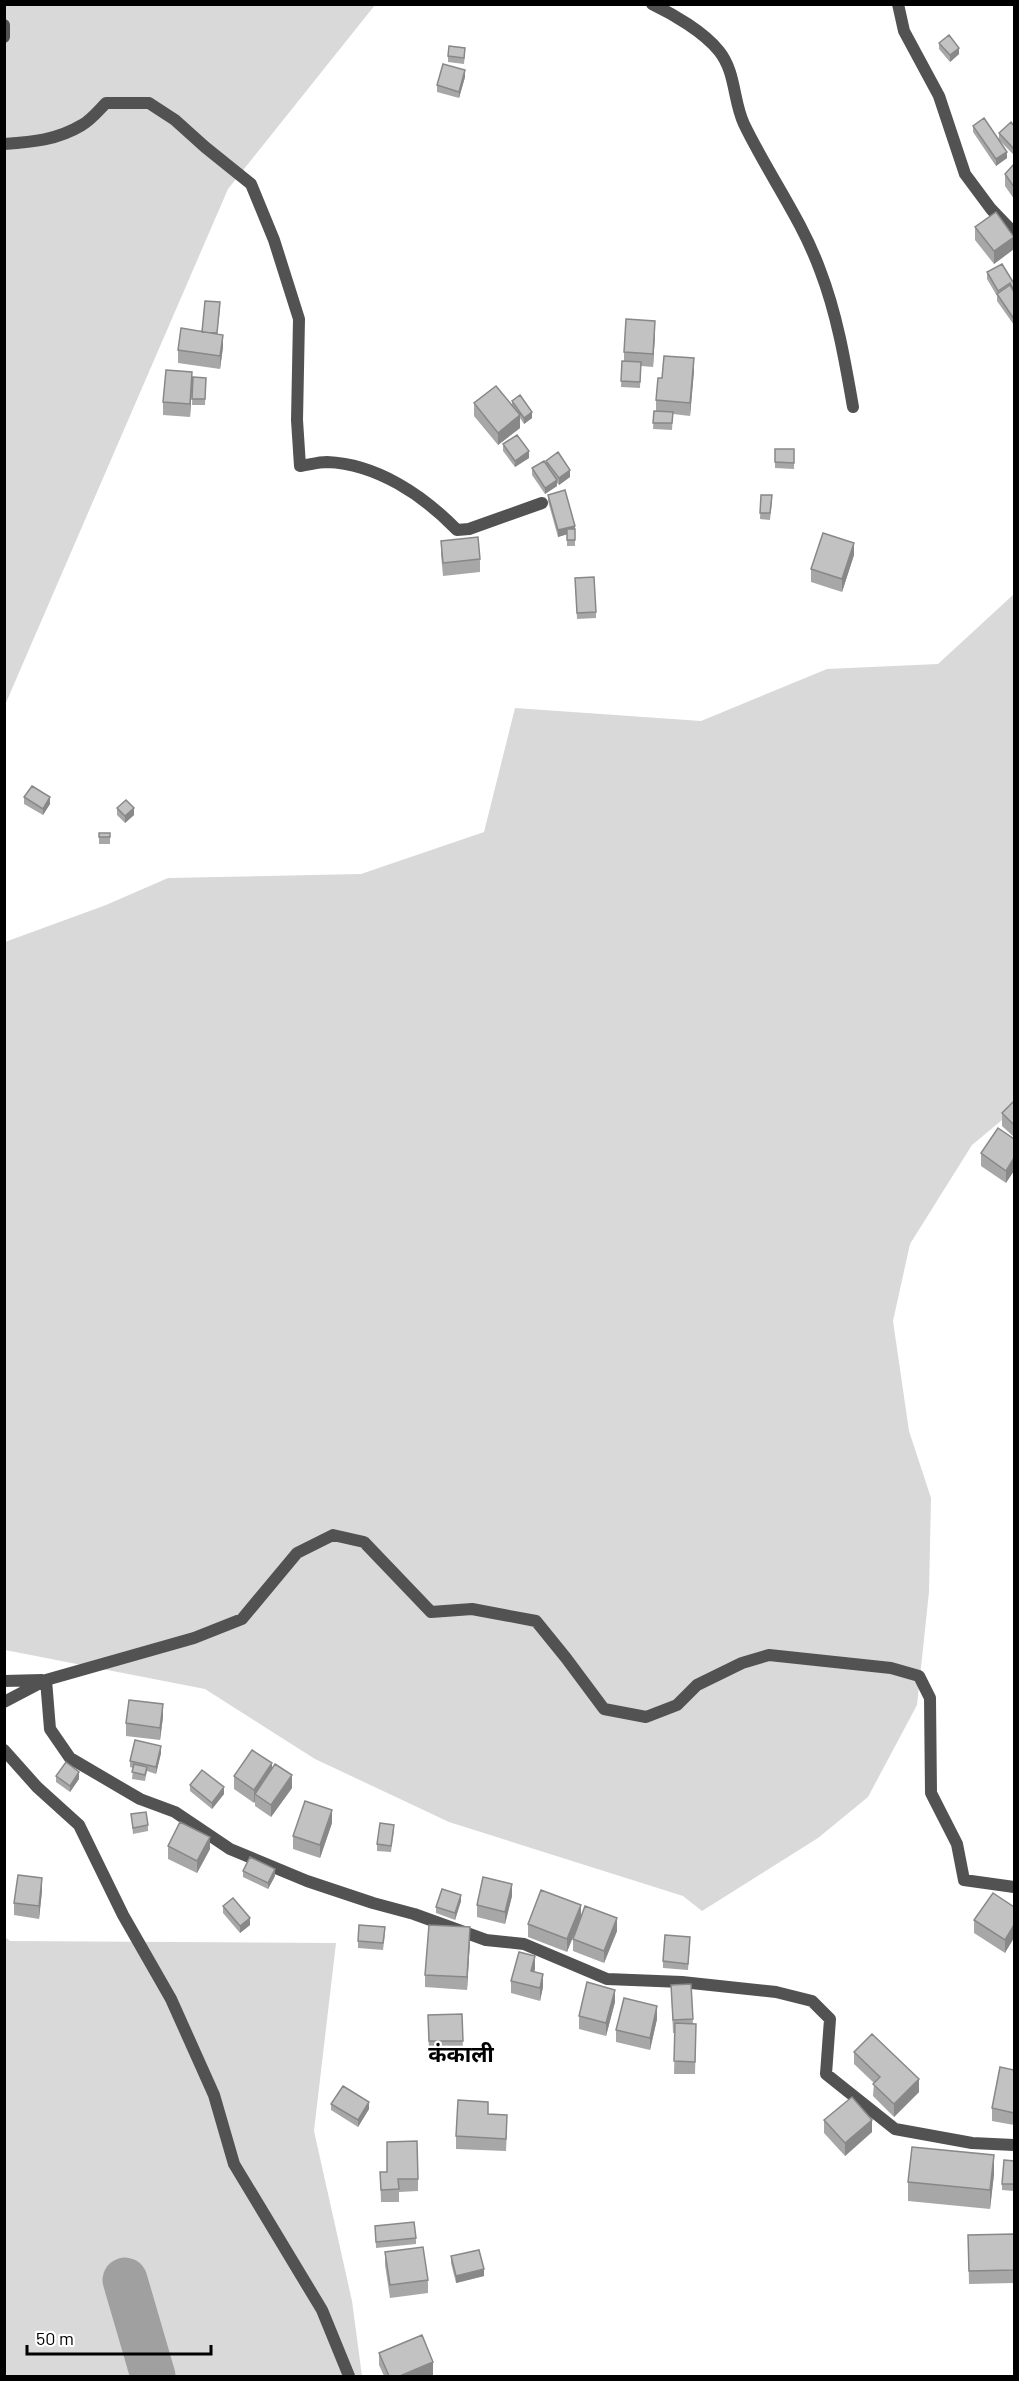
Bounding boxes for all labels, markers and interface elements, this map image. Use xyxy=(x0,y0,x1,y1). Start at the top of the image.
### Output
district label: कंकाली xyxy=(428,2040,494,2066)
scale bar xyxy=(27,2318,212,2356)
text: 50 m xyxy=(36,2327,74,2349)

